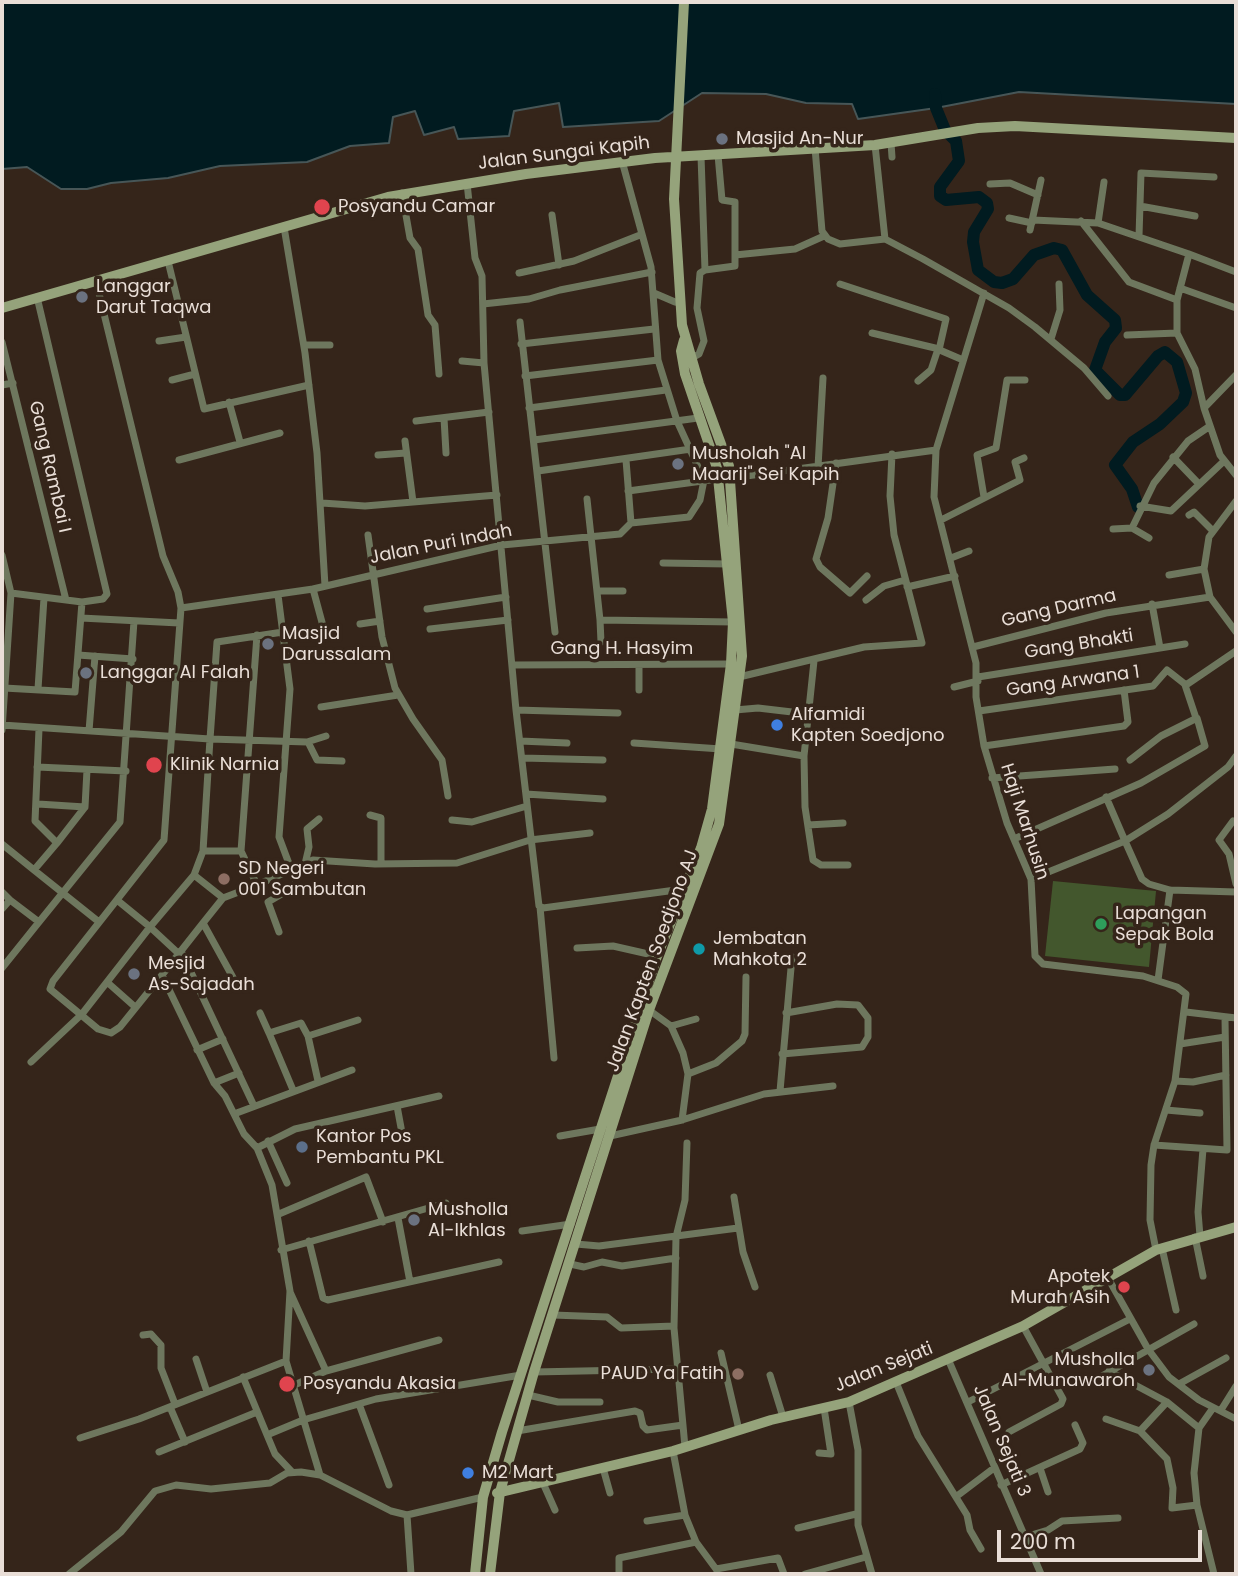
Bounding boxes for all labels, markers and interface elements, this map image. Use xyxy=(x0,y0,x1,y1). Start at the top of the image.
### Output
place label: Masjid An-Nur xyxy=(736,128,863,150)
marker: Masjid An-Nur xyxy=(714,131,730,147)
street label: Jalan Sungai Kapih xyxy=(477,133,651,175)
place label: Posyandu Camar xyxy=(338,196,495,218)
marker: Posyandu Camar xyxy=(312,197,332,217)
place label: Langgar Darut Taqwa xyxy=(96,276,211,318)
marker: Langgar Darut Taqwa xyxy=(74,289,90,305)
street label: Gang Rambai I xyxy=(23,399,75,535)
place label: Musholah "Al Maarij" Sei Kapih xyxy=(692,443,840,486)
marker: Musholah "Al Maarij" Sei Kapih xyxy=(670,456,686,472)
street label: Jalan Puri Indah xyxy=(368,521,514,569)
street label: Gang Darma xyxy=(1000,585,1118,633)
place label: Masjid Darussalam xyxy=(282,623,391,666)
street label: Gang Bhakti xyxy=(1023,626,1135,664)
marker: Masjid Darussalam xyxy=(260,636,276,652)
street label: Gang H. Hasyim xyxy=(551,638,693,660)
place label: Langgar Al Falah xyxy=(100,662,250,684)
street label: Gang Arwana 1 xyxy=(1005,662,1141,702)
marker: Langgar Al Falah xyxy=(78,665,94,681)
place label: Alfamidi Kapten Soedjono xyxy=(791,704,945,746)
marker: Alfamidi Kapten Soedjono xyxy=(769,717,785,733)
place label: Klinik Narnia xyxy=(170,754,279,776)
marker: Klinik Narnia xyxy=(144,755,164,775)
street label: Haji Marhusin xyxy=(995,761,1053,883)
street label: Jalan Kapten Soedjono AJ xyxy=(603,847,703,1075)
place label: SD Negeri 001 Sambutan xyxy=(238,858,366,900)
marker: SD Negeri 001 Sambutan xyxy=(216,871,232,887)
place label: Lapangan Sepak Bola xyxy=(1115,903,1214,946)
marker: Lapangan Sepak Bola xyxy=(1093,916,1109,932)
place label: Jembatan Mahkota 2 xyxy=(713,928,807,970)
marker: Jembatan Mahkota 2 xyxy=(691,941,707,957)
place label: Mesjid As-Sajadah xyxy=(148,953,255,996)
marker: Mesjid As-Sajadah xyxy=(126,966,142,982)
place label: Kantor Pos Pembantu PKL xyxy=(316,1126,444,1168)
marker: Kantor Pos Pembantu PKL xyxy=(294,1139,310,1155)
place label: Musholla Al-Ikhlas xyxy=(428,1199,508,1242)
marker: Musholla Al-Ikhlas xyxy=(406,1212,422,1228)
place label: Apotek Murah Asih xyxy=(1010,1266,1110,1308)
marker: Apotek Murah Asih xyxy=(1116,1279,1132,1295)
street label: Jalan Sejati xyxy=(832,1339,936,1397)
place label: Musholla Al-Munawaroh xyxy=(1001,1349,1135,1392)
marker: Musholla Al-Munawaroh xyxy=(1141,1362,1157,1378)
place label: PAUD Ya Fatih xyxy=(601,1363,724,1385)
marker: PAUD Ya Fatih xyxy=(730,1366,746,1382)
place label: Posyandu Akasia xyxy=(303,1373,456,1395)
marker: Posyandu Akasia xyxy=(277,1374,297,1394)
street label: Jalan Sejati 3 xyxy=(968,1382,1034,1500)
place label: M2 Mart xyxy=(482,1462,554,1484)
marker: M2 Mart xyxy=(460,1465,476,1481)
scale bar xyxy=(1000,1516,1205,1560)
text: 200 m xyxy=(1010,1527,1076,1556)

